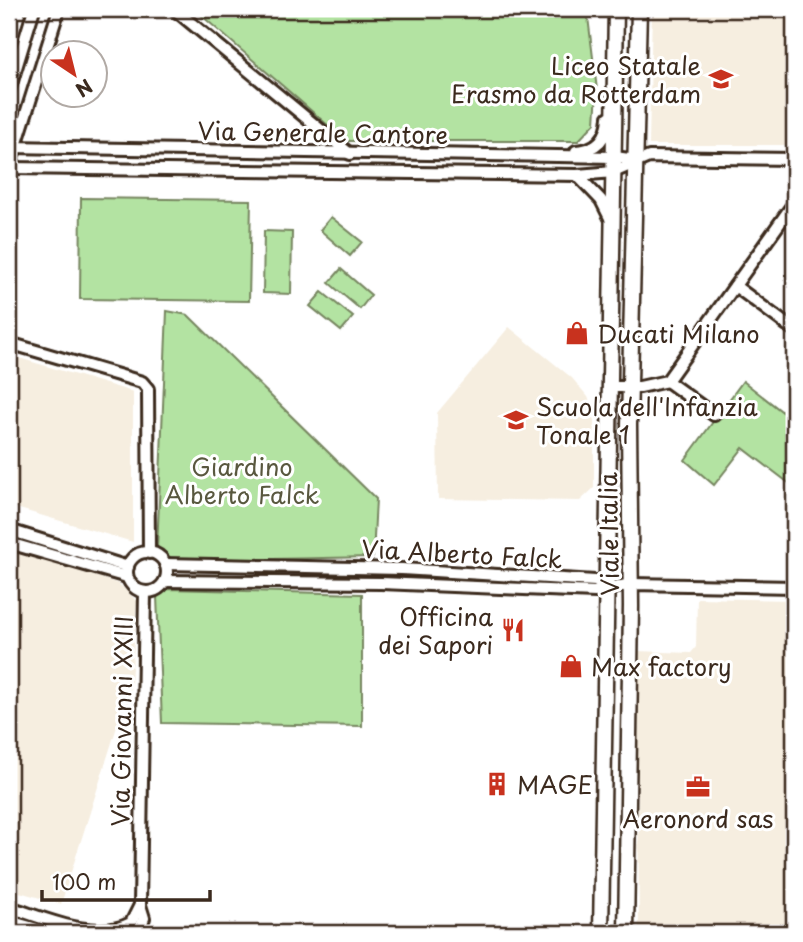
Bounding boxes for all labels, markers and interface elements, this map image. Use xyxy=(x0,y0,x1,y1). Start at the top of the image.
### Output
north arrow xyxy=(38,38,108,108)
place label: Liceo Statale Erasmo da Rotterdam xyxy=(451,47,701,111)
school or university icon: Liceo Statale Erasmo da Rotterdam xyxy=(707,65,735,93)
text: N xyxy=(70,73,99,105)
street label: Via Generale Cantore xyxy=(197,112,449,152)
place label: Ducati Milano xyxy=(597,315,759,351)
shop icon: Ducati Milano xyxy=(563,319,591,347)
place label: Scuola dell'Infanzia Tonale 1 xyxy=(536,388,758,452)
school or university icon: Scuola dell'Infanzia Tonale 1 xyxy=(502,406,530,434)
park label: Giardino Alberto Falck xyxy=(165,448,319,512)
street label: Viale Italia xyxy=(589,472,627,596)
street label: Via Alberto Falck xyxy=(361,530,563,576)
place label: Officina dei Sapori xyxy=(378,598,493,662)
street label: Via Giovanni XXIII xyxy=(101,615,141,827)
restaurant icon: Officina dei Sapori xyxy=(499,616,527,644)
place label: Max factory xyxy=(591,648,732,684)
shop icon: Max factory xyxy=(557,652,585,680)
place label: MAGE xyxy=(517,766,593,802)
building icon: MAGE xyxy=(483,770,511,798)
office icon: Aeronord sas xyxy=(684,773,712,801)
place label: Aeronord sas xyxy=(623,800,773,836)
scale bar xyxy=(42,858,210,902)
text: 100 m xyxy=(52,865,116,897)

